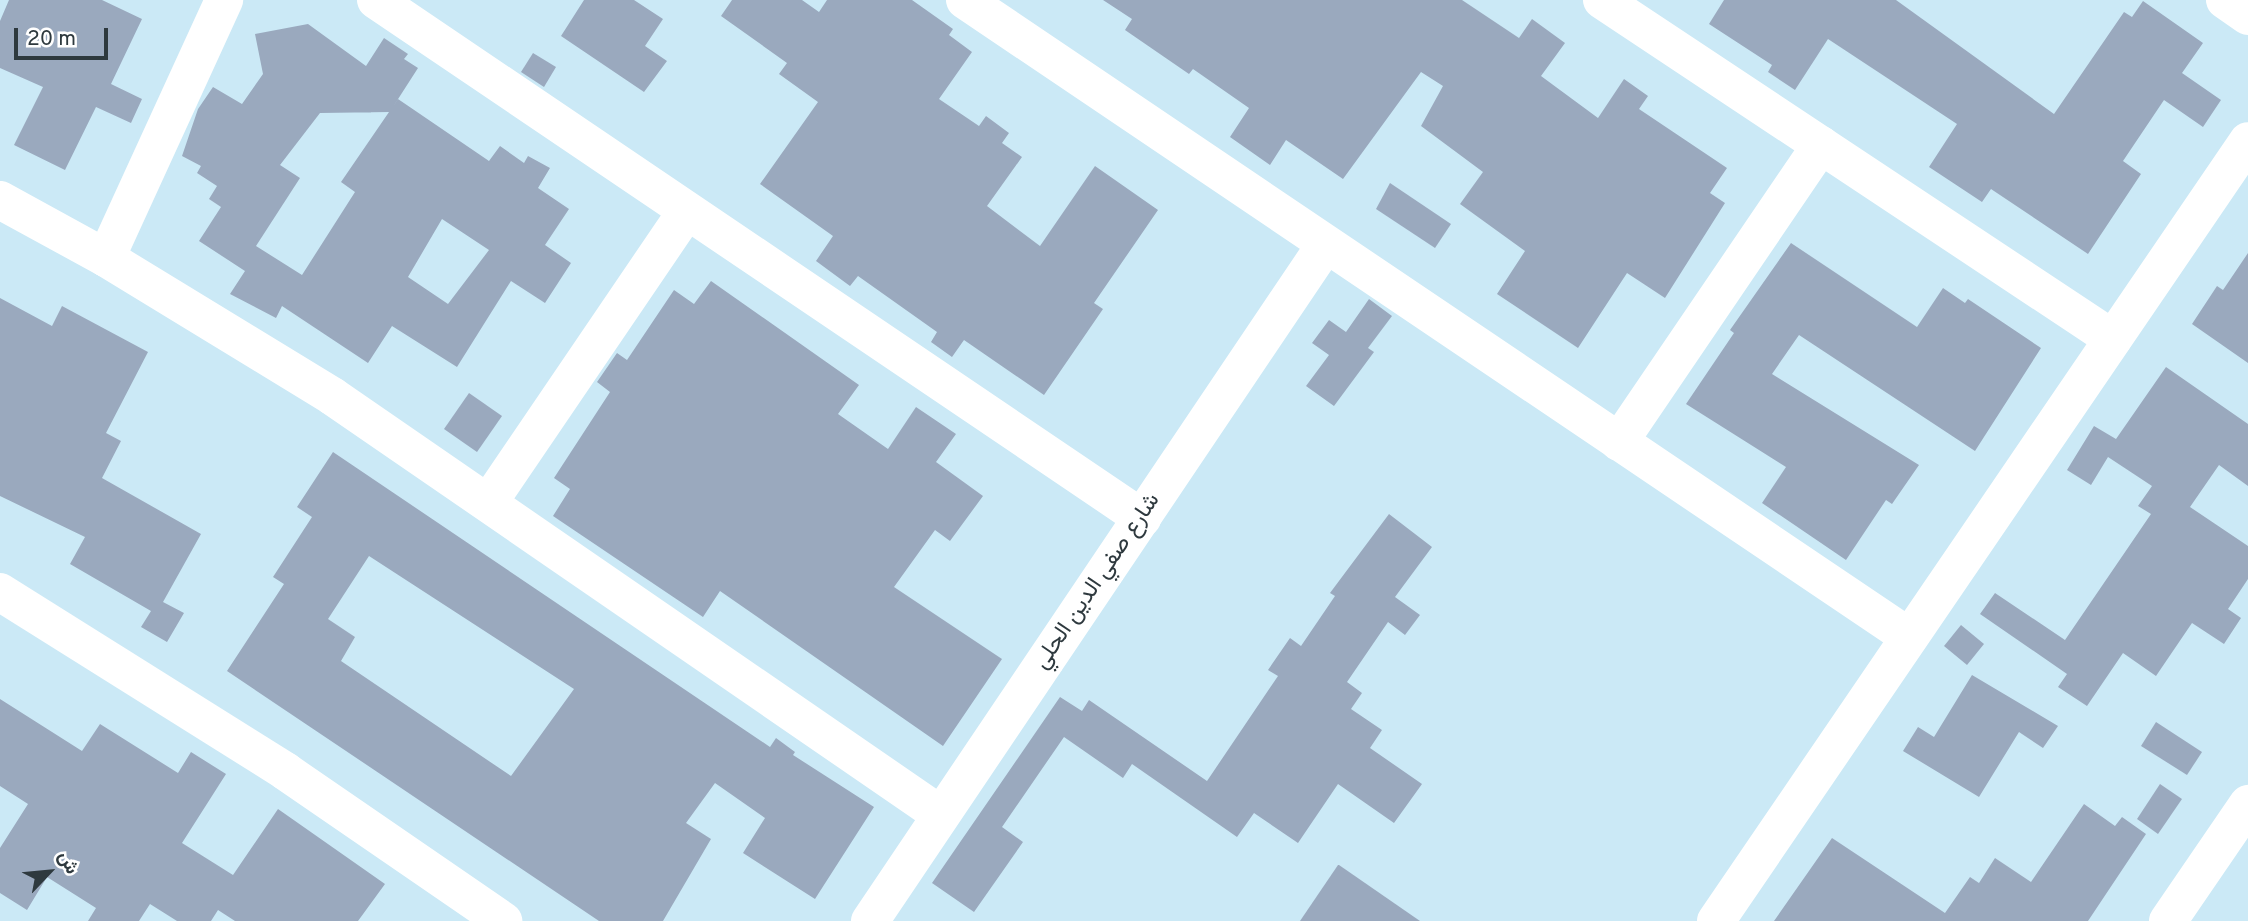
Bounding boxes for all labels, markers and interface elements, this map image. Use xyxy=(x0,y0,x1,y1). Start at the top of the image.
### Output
scale bar xyxy=(18,14,112,58)
text: 20 m xyxy=(27,26,76,53)
street label: شارع صفي الدين الحلي xyxy=(1029,489,1167,675)
north arrow xyxy=(14,837,84,907)
text: ش xyxy=(52,847,84,878)

